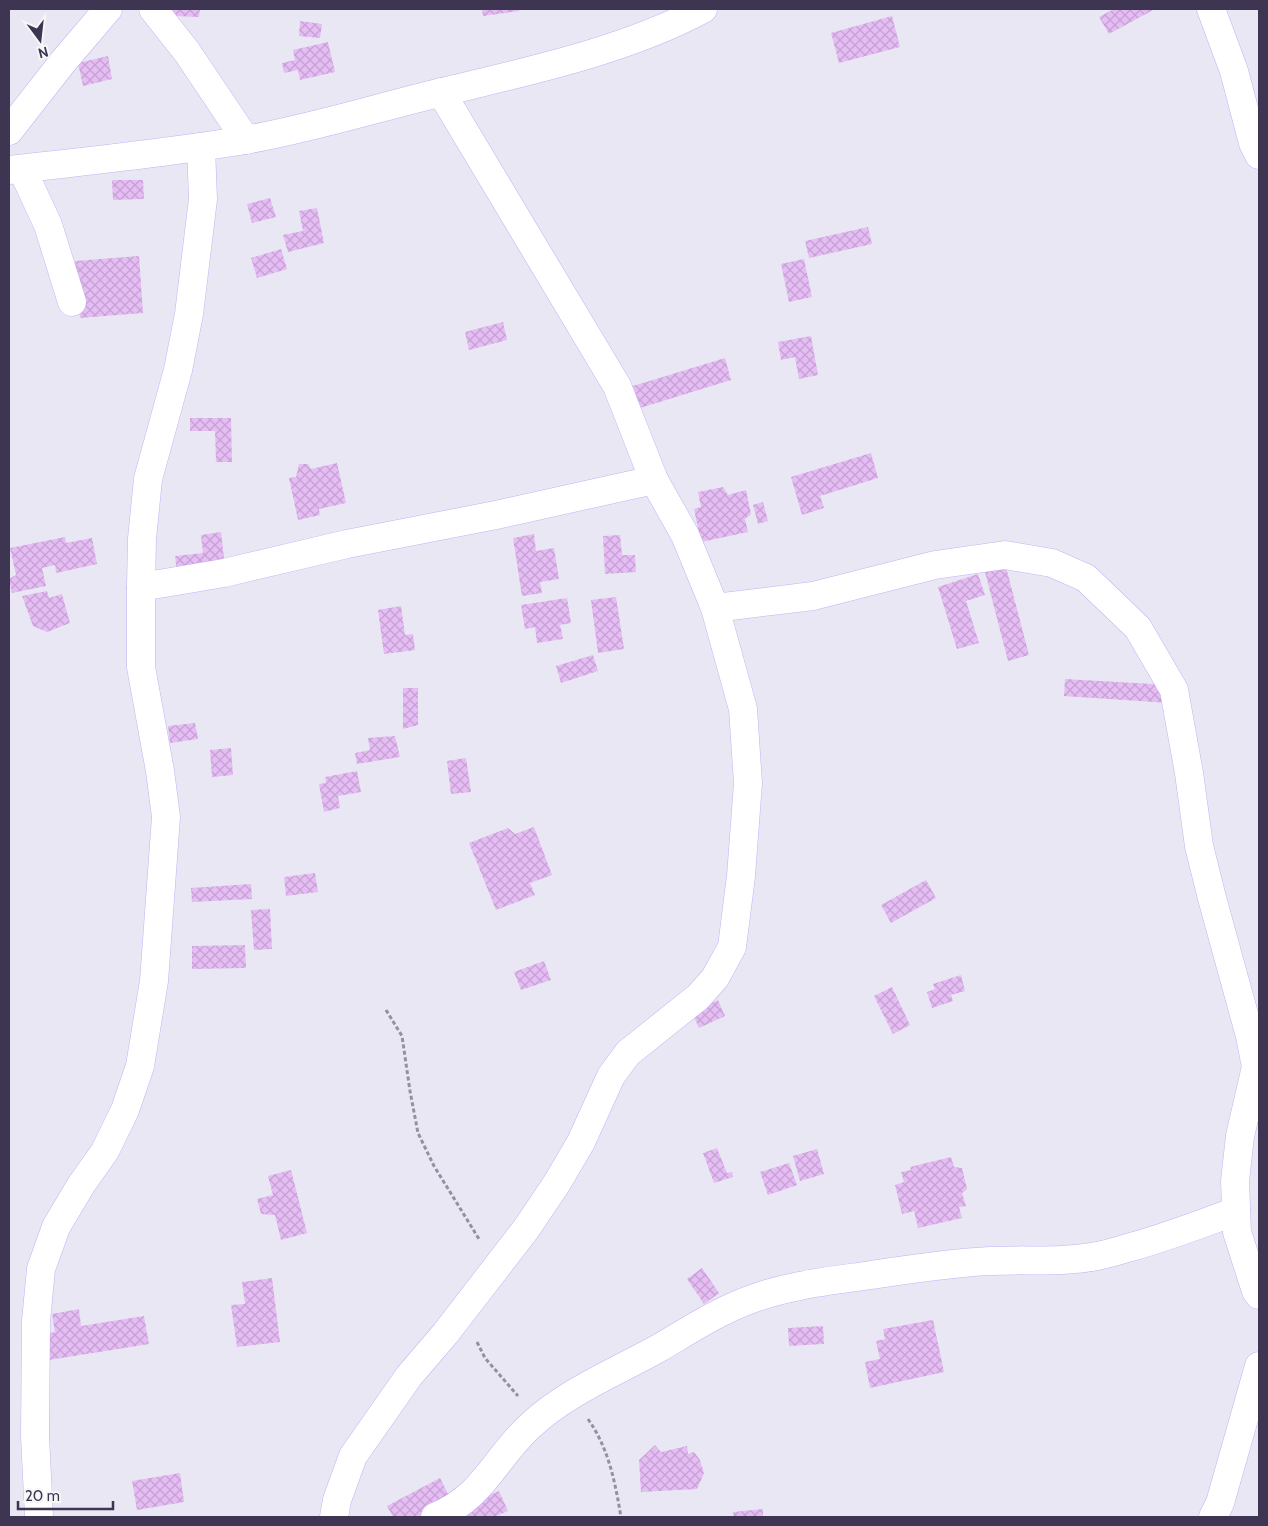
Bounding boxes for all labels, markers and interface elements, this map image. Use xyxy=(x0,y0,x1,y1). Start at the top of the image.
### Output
north arrow xyxy=(15,15,65,65)
text: N xyxy=(36,43,50,63)
scale bar xyxy=(18,1478,112,1510)
text: 20 m xyxy=(25,1487,60,1505)

